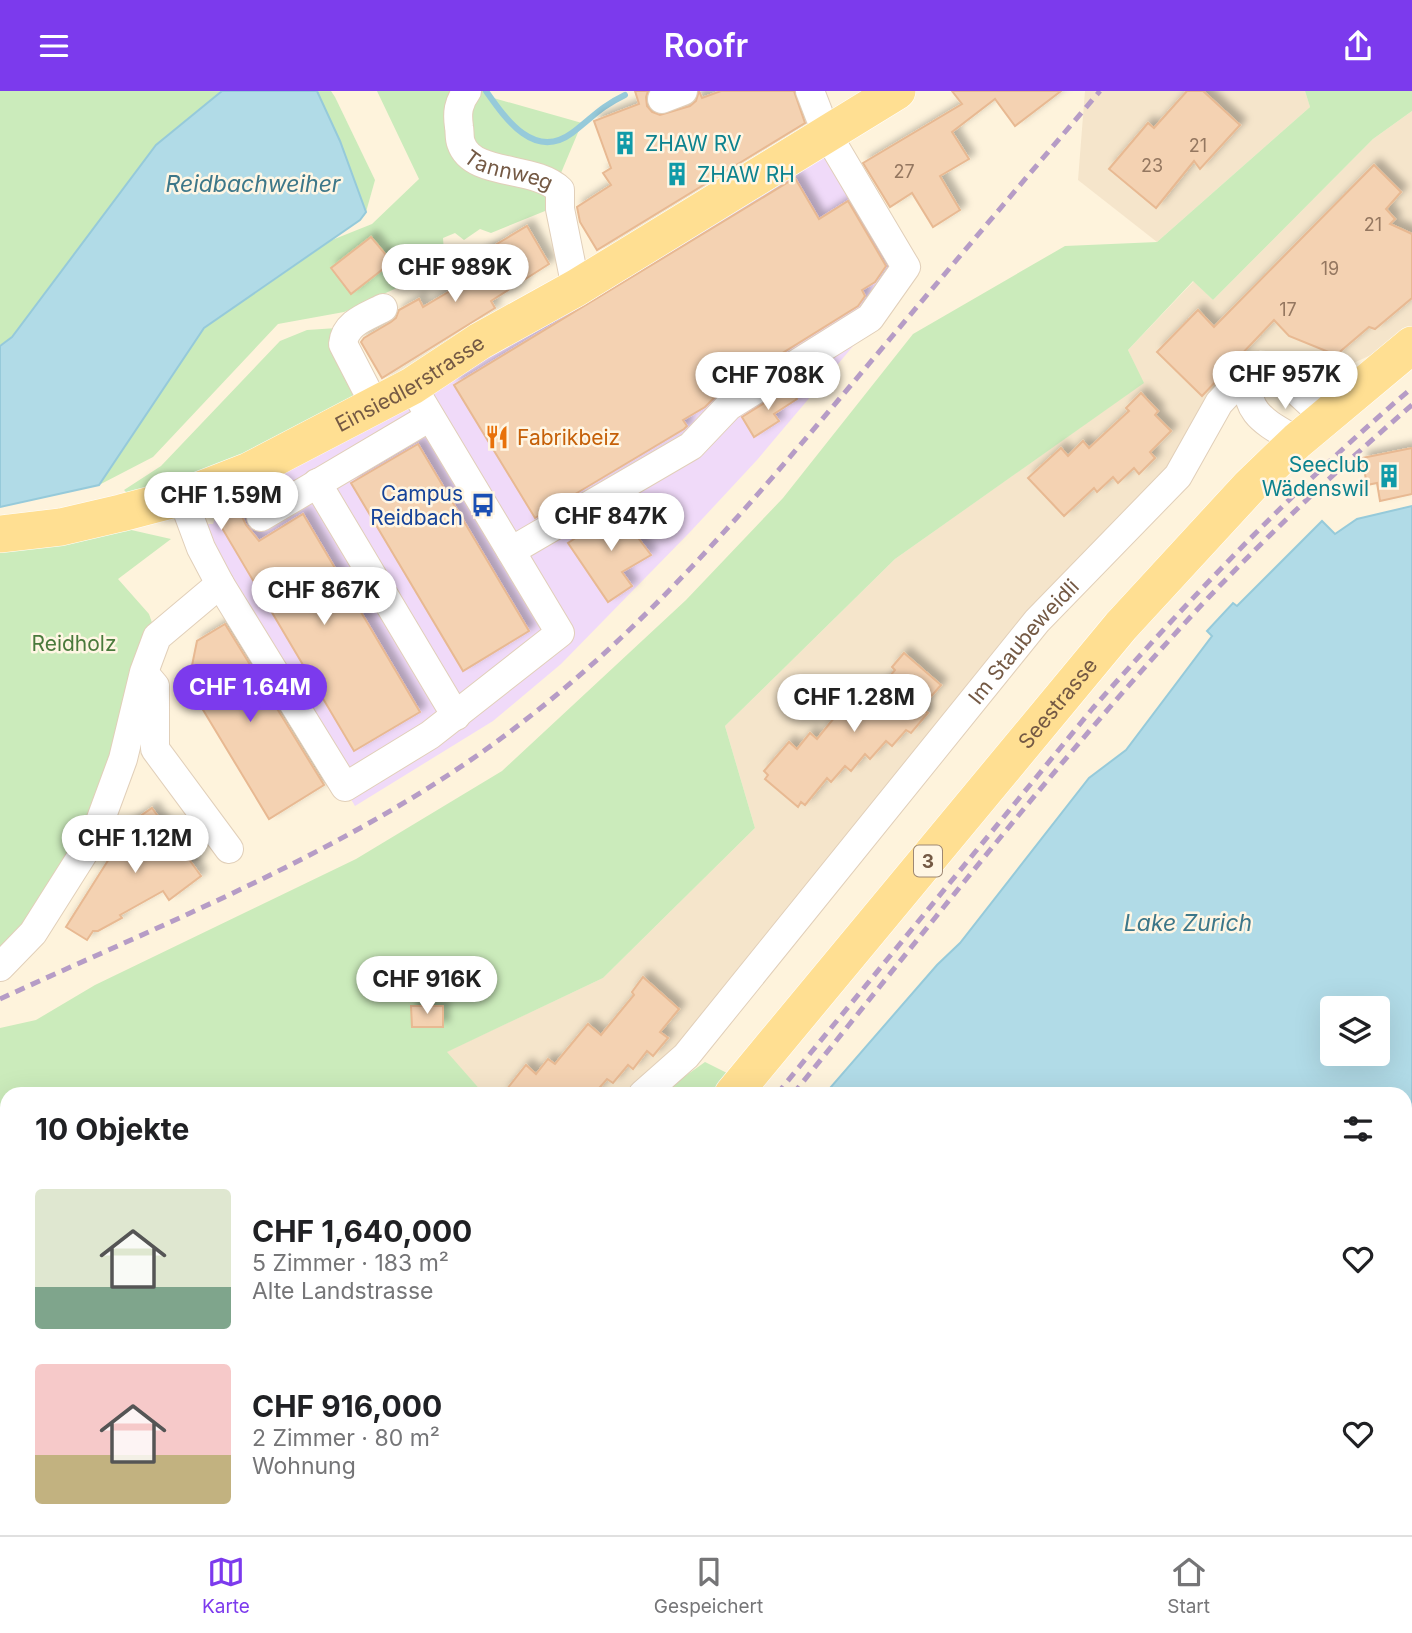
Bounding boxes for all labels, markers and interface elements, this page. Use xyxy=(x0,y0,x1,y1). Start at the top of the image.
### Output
text: Roofr xyxy=(664,26,748,65)
icon: menu xyxy=(35,27,73,65)
icon: share xyxy=(1339,27,1377,65)
building icon: ZHAW RV xyxy=(611,129,639,157)
place label: ZHAW RV xyxy=(645,131,741,156)
house number: 21 xyxy=(1189,135,1207,156)
street label: Tannweg xyxy=(460,144,557,195)
house number: 23 xyxy=(1141,155,1163,176)
building icon: ZHAW RH xyxy=(663,160,691,188)
house number: 27 xyxy=(893,161,915,182)
place label: ZHAW RH xyxy=(697,162,795,187)
water label: Reidbachweiher xyxy=(165,170,342,198)
house number: 21 xyxy=(1364,214,1382,235)
pin: CHF 989K xyxy=(383,245,527,304)
text: CHF 989K xyxy=(398,253,512,281)
house number: 19 xyxy=(1321,258,1339,279)
house number: 17 xyxy=(1279,299,1297,320)
street label: Einsiedlerstrasse xyxy=(331,329,489,436)
pin: CHF 957K xyxy=(1213,351,1357,411)
pin: CHF 708K xyxy=(696,353,840,412)
text: CHF 957K xyxy=(1229,360,1341,388)
text: CHF 708K xyxy=(711,361,825,389)
restaurant icon: Fabrikbeiz xyxy=(483,423,511,451)
place label: Fabrikbeiz xyxy=(517,425,620,450)
place label: Seeclub Wädenswil xyxy=(1262,452,1369,501)
building icon: Seeclub Wädenswil xyxy=(1375,462,1403,490)
pin: CHF 1.59M xyxy=(141,473,301,532)
text: CHF 1.59M xyxy=(160,481,282,509)
place label: Campus Reidbach xyxy=(370,481,463,530)
bus stop icon: Campus Reidbach xyxy=(469,491,497,519)
pin: CHF 847K xyxy=(539,493,683,553)
text: CHF 847K xyxy=(554,502,668,530)
pin: CHF 867K xyxy=(252,567,396,627)
street label: Im Staubeweidli xyxy=(963,574,1084,709)
text: CHF 867K xyxy=(268,576,380,604)
park label: Reidholz xyxy=(31,631,117,656)
street label: Seestrasse xyxy=(1012,653,1102,753)
pin: CHF 1.64M xyxy=(170,665,330,724)
text: CHF 1.64M xyxy=(189,673,311,701)
pin: CHF 1.28M xyxy=(774,675,934,734)
text: CHF 1.28M xyxy=(793,683,915,711)
pin: CHF 1.12M xyxy=(55,815,215,875)
text: CHF 1.12M xyxy=(78,824,192,852)
road number: 3 xyxy=(914,845,942,877)
water label: Lake Zurich xyxy=(1124,909,1252,937)
pin: CHF 916K xyxy=(355,957,499,1016)
text: CHF 916K xyxy=(372,965,482,993)
map controls xyxy=(1320,996,1390,1066)
button: layers xyxy=(1320,996,1390,1066)
icon: filters xyxy=(1339,1110,1377,1148)
text: 10 Objekte xyxy=(35,1111,189,1147)
text: CHF 1,640,000 xyxy=(252,1213,472,1249)
icon: home xyxy=(91,1217,175,1301)
icon: heart xyxy=(1339,1240,1377,1278)
text: 5 Zimmer · 183 m² xyxy=(252,1249,449,1277)
text: Alte Landstrasse xyxy=(252,1277,433,1305)
text: CHF 916,000 xyxy=(252,1388,442,1424)
icon: home xyxy=(91,1392,175,1476)
icon: heart xyxy=(1339,1415,1377,1453)
text: 2 Zimmer · 80 m² xyxy=(252,1424,440,1452)
text: Wohnung xyxy=(252,1452,356,1480)
tab: Karte xyxy=(202,1553,250,1618)
tab: Gespeichert xyxy=(654,1553,763,1618)
tab: Start xyxy=(1167,1553,1210,1618)

